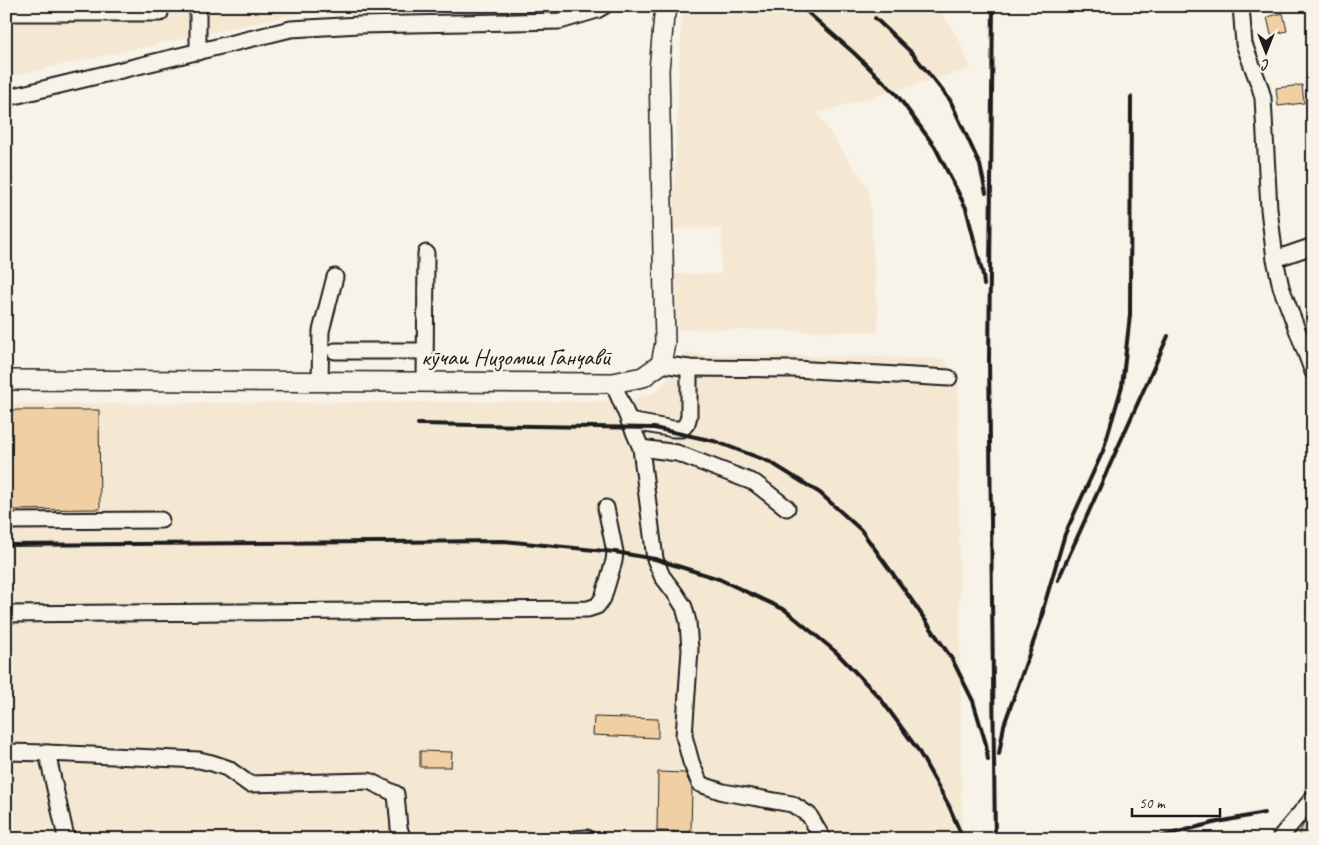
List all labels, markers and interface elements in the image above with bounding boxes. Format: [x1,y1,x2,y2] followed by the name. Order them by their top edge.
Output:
[1242,28,1292,78] north arrow
[1260,56,1269,73] text: С
[421,342,613,372] street label: кӯчаи Низомии Ганҷавӣ
[1132,785,1219,817] scale bar
[1139,794,1166,813] text: 50 m

